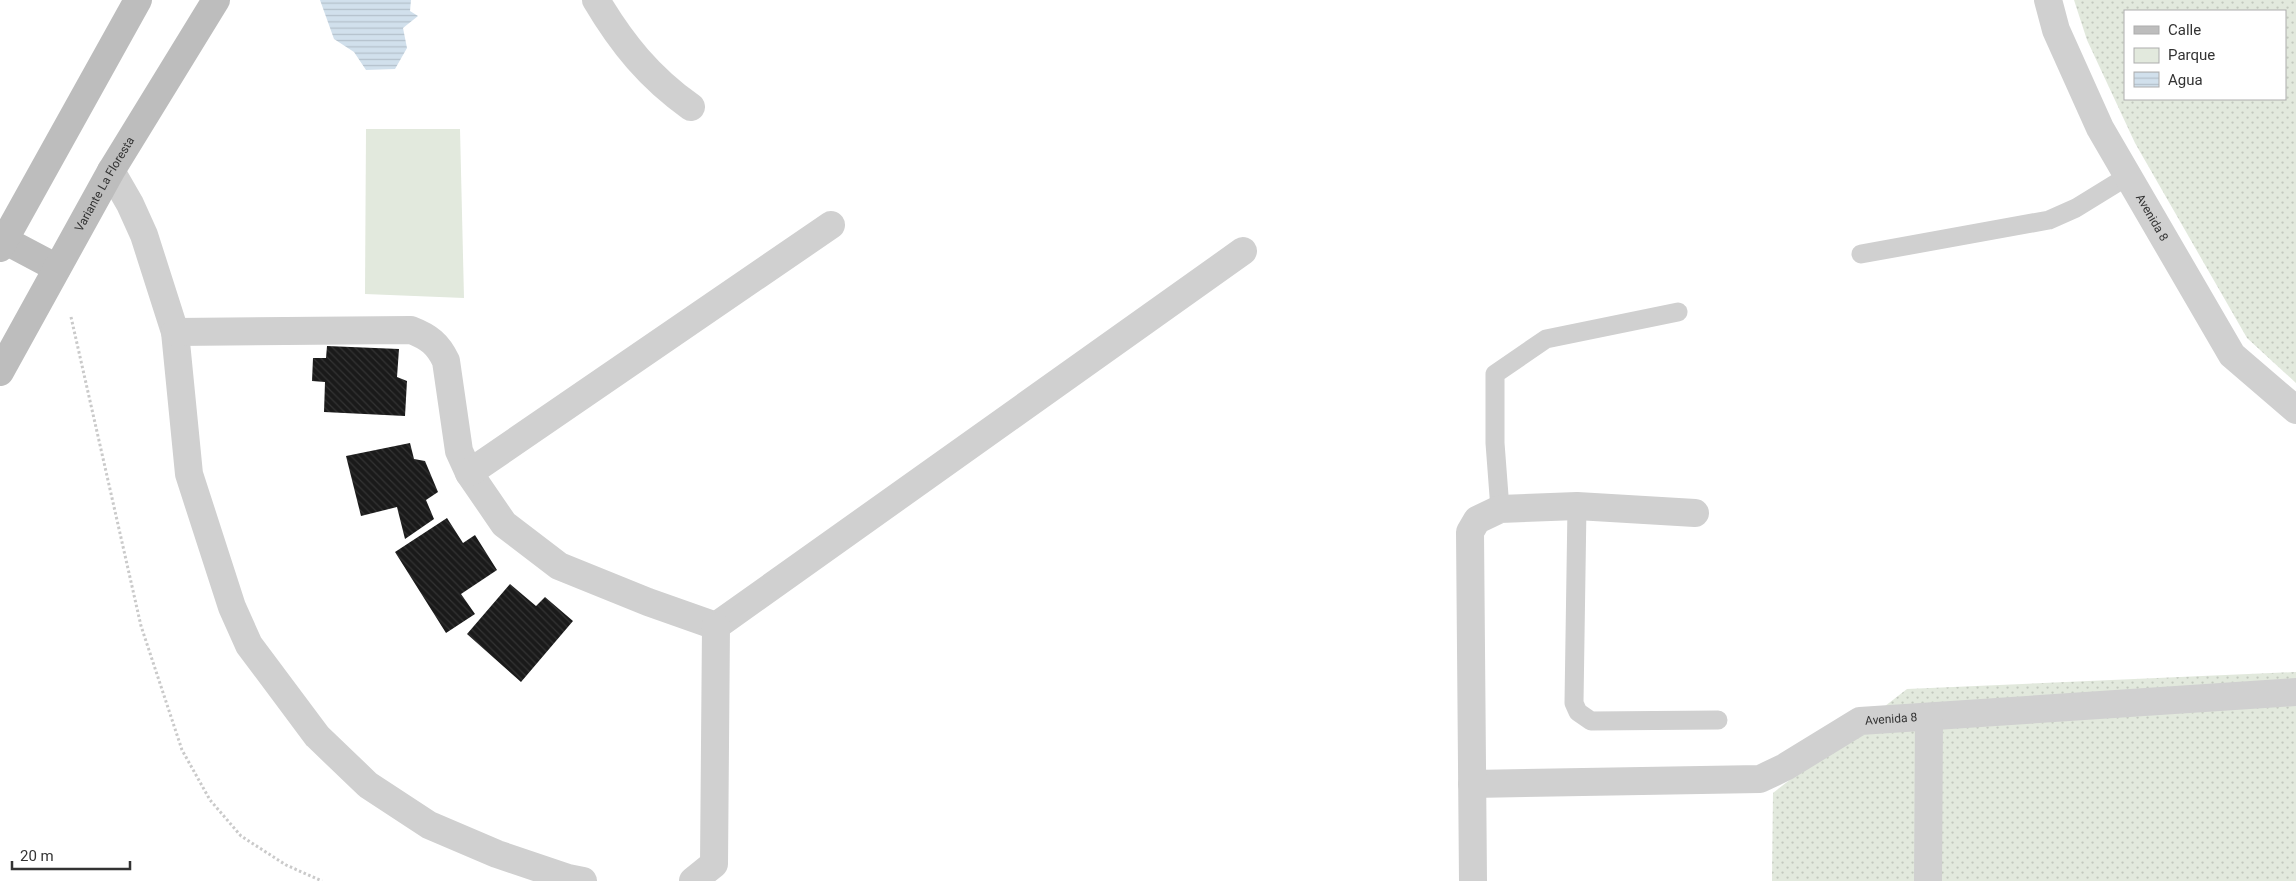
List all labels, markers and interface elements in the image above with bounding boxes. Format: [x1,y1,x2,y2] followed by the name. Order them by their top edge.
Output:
[2124,10,2286,100] legend
[2168,21,2201,39] text: Calle
[2168,46,2215,64] text: Parque
[2168,71,2203,89] text: Agua
[72,134,137,234] street label: Variante La Floresta
[2133,191,2171,244] street label: Avenida 8
[1865,710,1918,728] street label: Avenida 8
[12,838,130,870] scale bar
[20,847,54,865] text: 20 m

